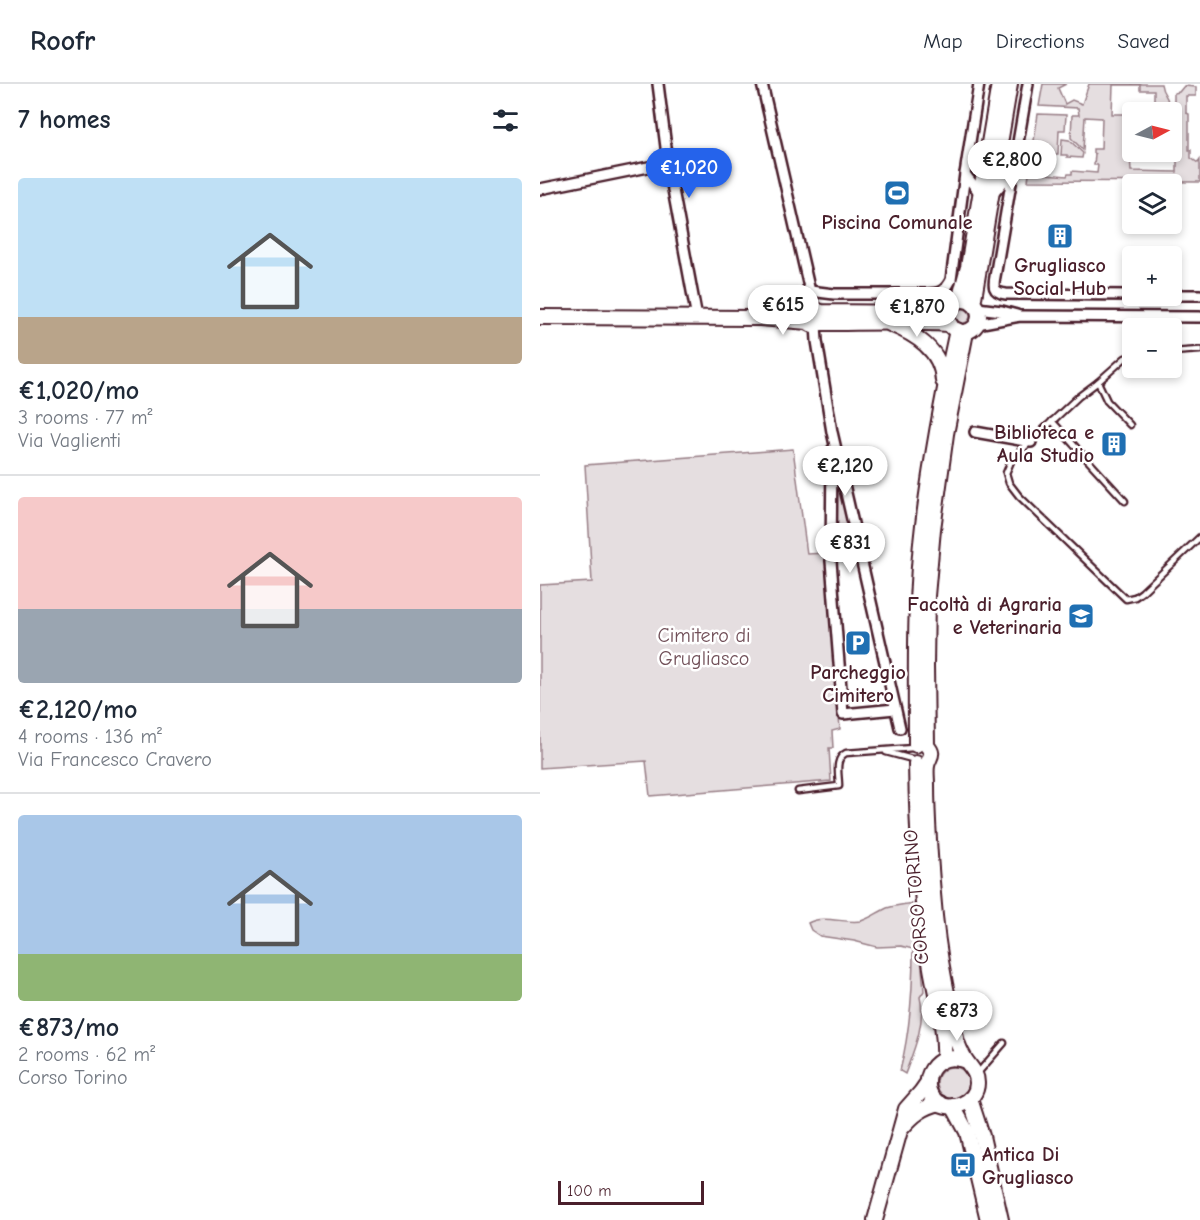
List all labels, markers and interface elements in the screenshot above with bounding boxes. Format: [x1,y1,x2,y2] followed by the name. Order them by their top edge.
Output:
[30,25,95,57] text: Roofr
[923,29,963,53] text: Map
[996,29,1085,53] text: Directions
[1118,29,1170,53] text: Saved
[1122,102,1182,162] north arrow
[1122,102,1182,378] map controls
[489,104,522,137] icon: filters
[18,105,111,135] text: 7 homes
[963,140,1061,191] pin: €2,800
[640,148,738,199] pin: €1,020
[982,148,1042,171] text: €2,800
[660,156,718,179] text: €1,020
[1122,174,1182,234] button: layers
[882,178,912,208] sports icon: Piscina Comunale
[821,211,973,234] place label: Piscina Comunale
[216,217,324,325] icon: home
[1045,221,1075,251] building icon: Grugliasco Social Hub
[1122,246,1182,306] button: +
[1014,254,1106,300] place label: Grugliasco Social Hub
[747,285,819,336] pin: €615
[868,287,966,338] pin: €1,870
[762,293,804,316] text: €615
[889,295,945,318] text: €1,870
[1122,318,1182,378] button: −
[18,376,139,406] text: €1,020/mo
[18,406,152,429] text: 3 rooms · 77 m²
[994,421,1094,467] place label: Biblioteca e Aula Studio
[18,429,121,452] text: Via Vaglienti
[1099,429,1129,459] building icon: Biblioteca e Aula Studio
[796,446,894,497] pin: €2,120
[817,454,873,477] text: €2,120
[814,523,886,574] pin: €831
[829,531,871,554] text: €831
[216,536,324,644] icon: home
[907,593,1062,639] place label: Facoltà di Agraria e Veterinaria
[1066,601,1096,631] school or university icon: Facoltà di Agraria e Veterinaria
[657,624,751,670] park label: Cimitero di Grugliasco
[843,628,873,658] parking icon: Parcheggio Cimitero
[810,661,906,707] place label: Parcheggio Cimitero
[18,695,137,725] text: €2,120/mo
[18,725,162,748] text: 4 rooms · 136 m²
[18,748,212,771] text: Via Francesco Cravero
[899,828,933,966] street label: CORSO TORINO
[216,854,324,962] icon: home
[921,991,993,1042] pin: €873
[936,999,978,1022] text: €873
[18,1013,119,1043] text: €873/mo
[18,1043,155,1066] text: 2 rooms · 62 m²
[18,1066,128,1089] text: Corso Torino
[982,1143,1073,1189] place label: Antica Di Grugliasco
[948,1150,978,1180] bus stop icon: Antica Di Grugliasco
[558,1178,704,1206] scale bar
[567,1182,611,1200] text: 100 m

